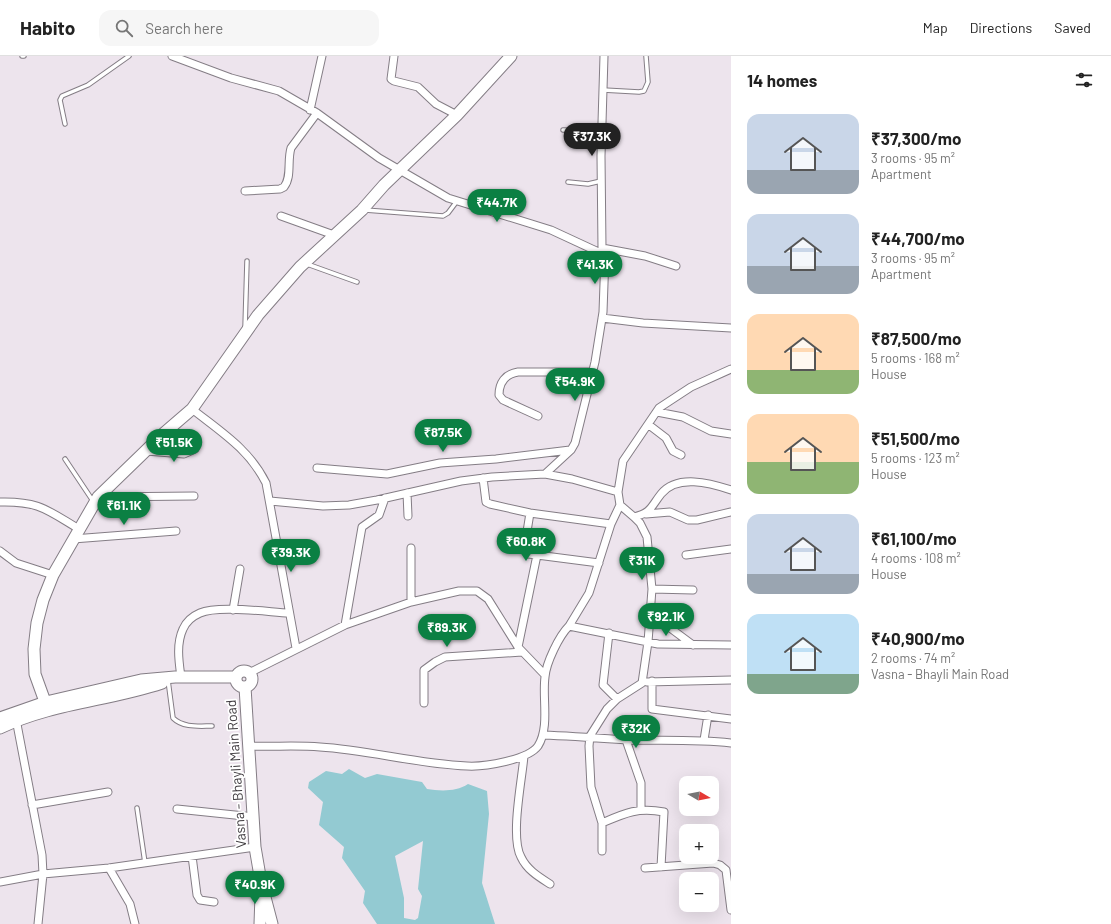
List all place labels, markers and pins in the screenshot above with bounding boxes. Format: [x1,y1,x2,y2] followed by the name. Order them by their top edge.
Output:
[559,123,625,157] pin: ₹37.3K
[464,189,530,223] pin: ₹44.7K
[562,251,628,285] pin: ₹41.3K
[542,368,608,402] pin: ₹54.9K
[410,419,476,453] pin: ₹87.5K
[141,429,207,463] pin: ₹51.5K
[91,492,157,526] pin: ₹61.1K
[493,528,559,562] pin: ₹60.8K
[258,539,324,573] pin: ₹39.3K
[618,547,666,581] pin: ₹31K
[633,603,699,637] pin: ₹92.1K
[414,614,480,648] pin: ₹89.3K
[612,715,660,749] pin: ₹32K
[222,871,288,905] pin: ₹40.9K

